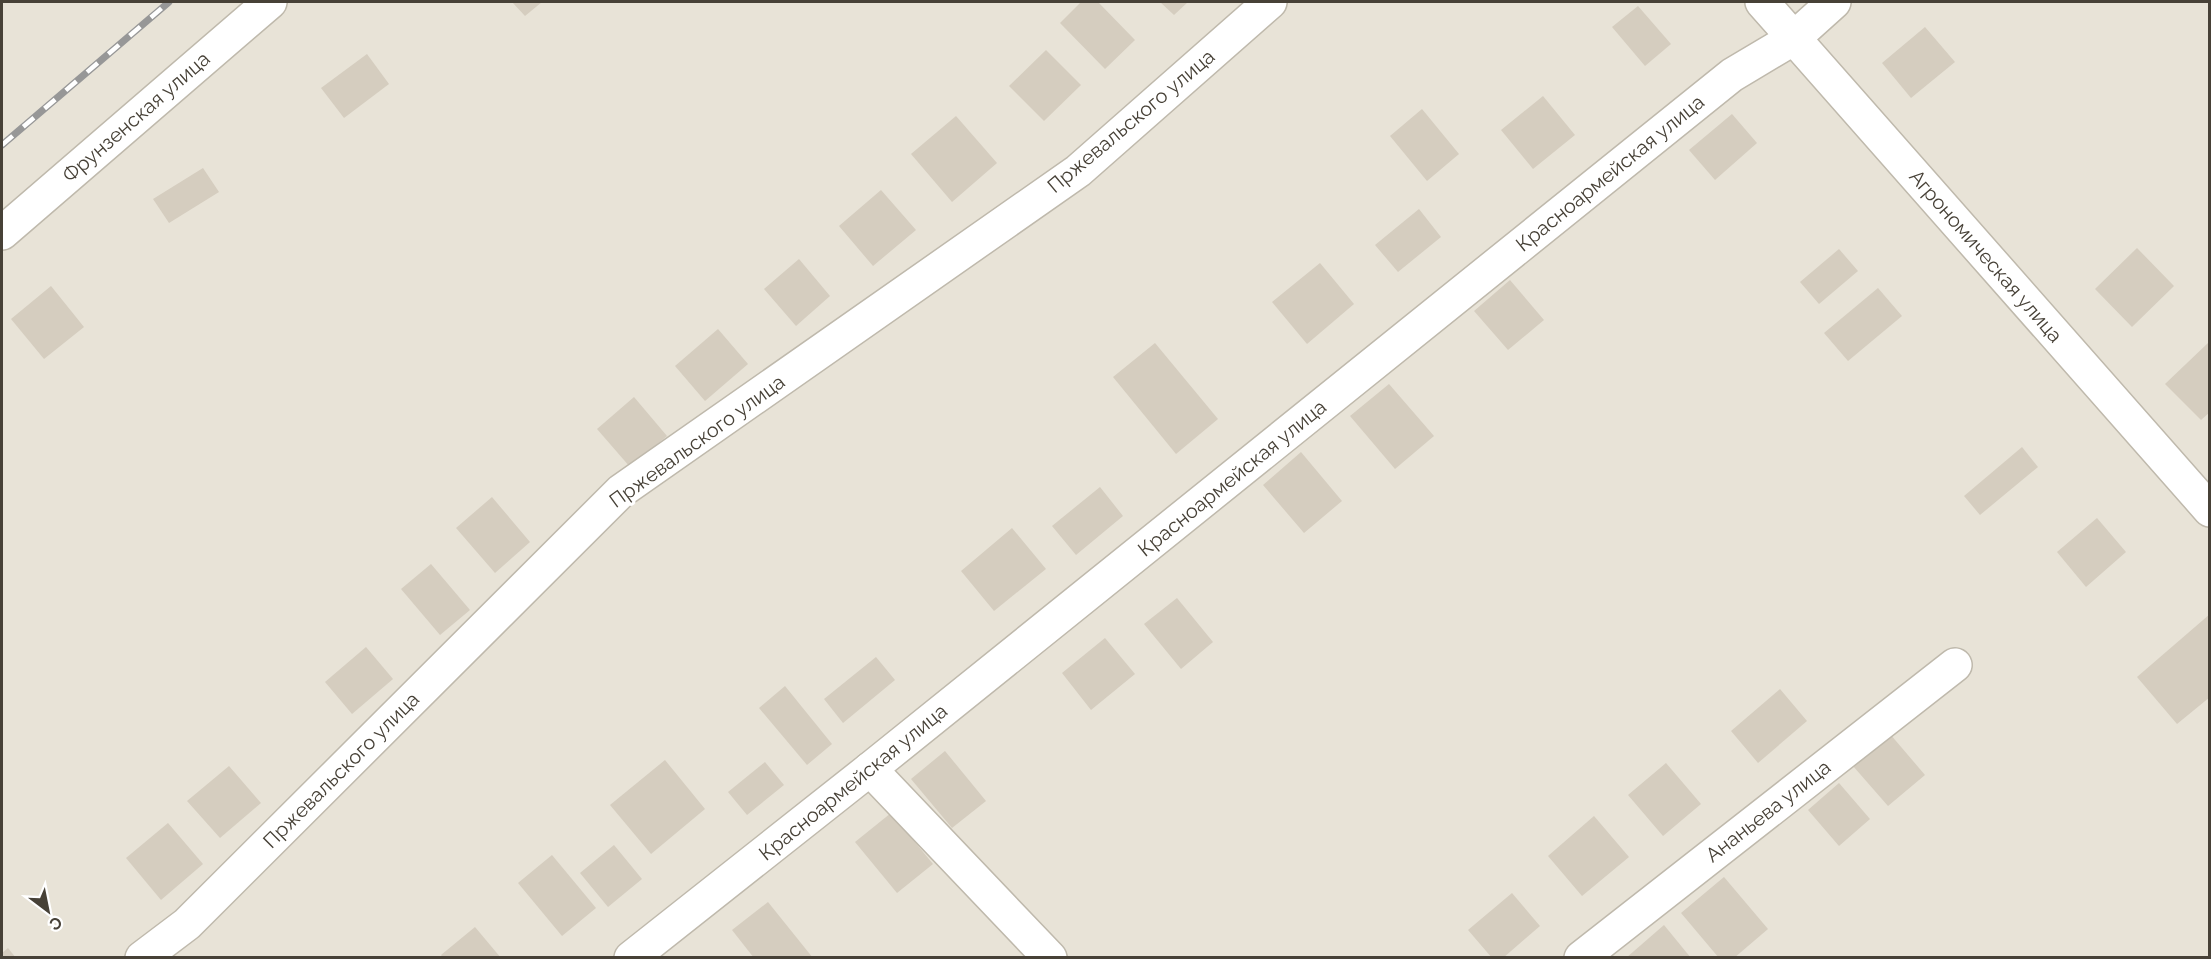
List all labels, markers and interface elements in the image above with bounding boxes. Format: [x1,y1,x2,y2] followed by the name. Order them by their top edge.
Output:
[1043,44,1219,198] street label: Пржевальского улица
[58,47,214,187] street label: Фрунзенская улица
[1511,90,1709,256] street label: Красноармейская улица
[1904,165,2068,347] street label: Агрономическая улица
[605,369,789,513] street label: Пржевальского улица
[1133,395,1331,561] street label: Красноармейская улица
[258,687,424,853] street label: Пржевальского улица
[754,699,952,865] street label: Красноармейская улица
[1701,755,1835,867] street label: Ананьева улица
[18,881,78,941] north arrow
[46,912,65,934] text: С

